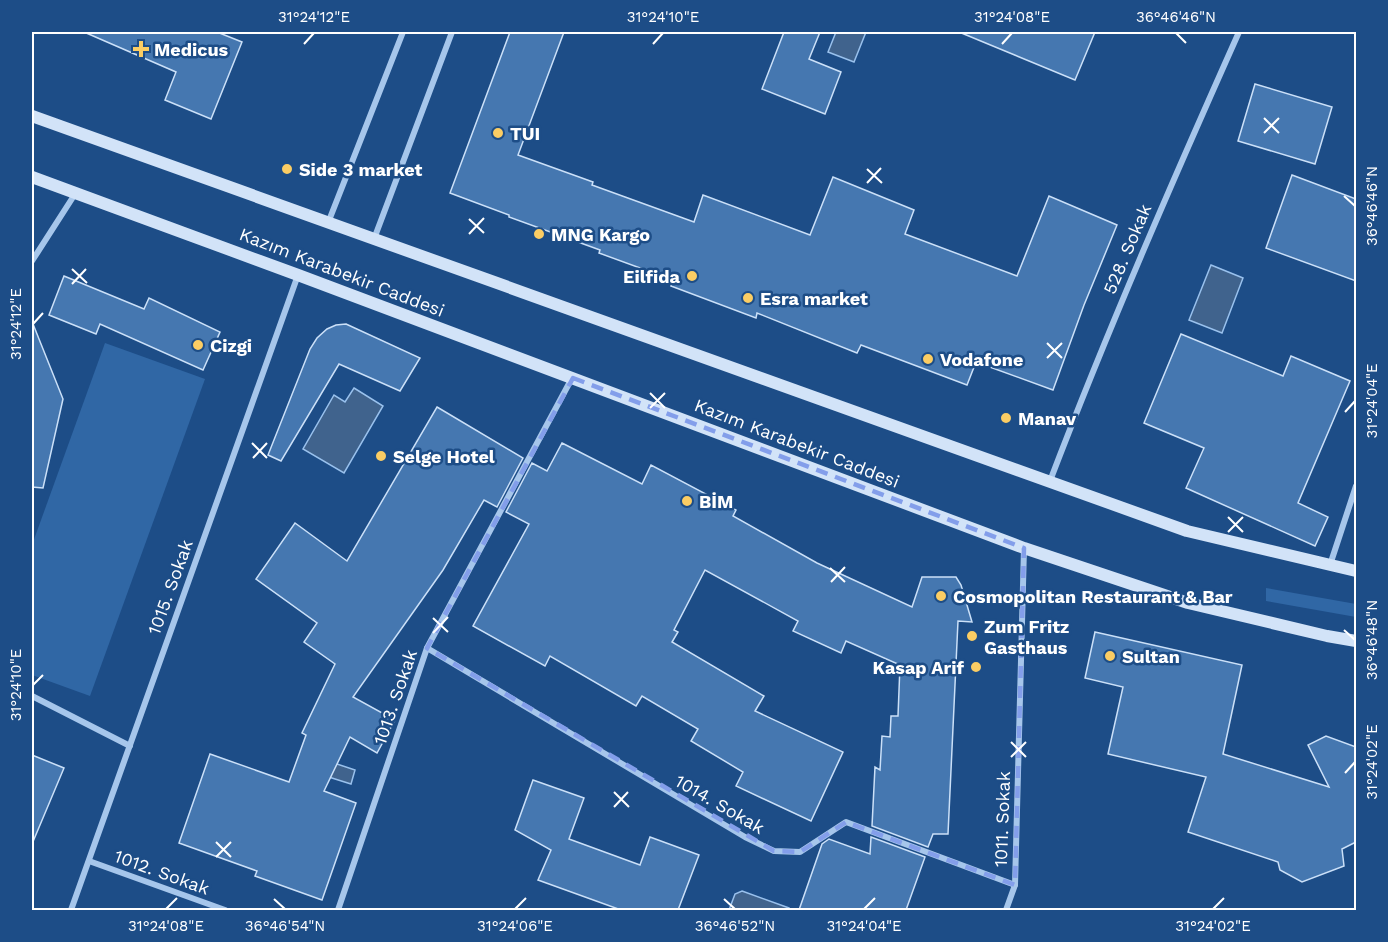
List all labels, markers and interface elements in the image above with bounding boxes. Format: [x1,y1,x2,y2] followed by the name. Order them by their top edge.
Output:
[278,8,350,26] text: 31°24'12"E
[627,8,699,26] text: 31°24'10"E
[974,8,1050,26] text: 31°24'08"E
[1136,8,1216,26] text: 36°46'46"N
[154,39,229,60] place label: Medicus
[132,40,150,58] marker: Medicus
[510,123,540,144] place label: TUI
[491,126,505,140] marker: TUI
[299,159,423,180] place label: Side 3 market
[280,162,294,176] marker: Side 3 market
[1363,166,1381,246] text: 36°46'46"N
[1099,201,1155,297] street label: 528. Sokak
[236,223,448,321] street label: Kazım Karabekir Caddesi
[551,224,650,245] place label: MNG Kargo
[532,227,546,241] marker: MNG Kargo
[623,266,681,287] place label: Eilfida
[685,269,699,283] marker: Eilfida
[7,288,25,360] text: 31°24'12"E
[760,288,868,309] place label: Esra market
[741,291,755,305] marker: Esra market
[210,335,252,356] place label: Cizgi
[191,338,205,352] marker: Cizgi
[940,349,1023,370] place label: Vodafone
[921,352,935,366] marker: Vodafone
[1363,363,1381,439] text: 31°24'04"E
[691,394,903,492] street label: Kazım Karabekir Caddesi
[1018,408,1077,429] place label: Manav
[999,411,1013,425] marker: Manav
[393,446,495,467] place label: Selge Hotel
[374,449,388,463] marker: Selge Hotel
[699,491,733,512] place label: BİM
[680,494,694,508] marker: BİM
[143,537,197,637] street label: 1015. Sokak
[953,586,1233,607] place label: Cosmopolitan Restaurant & Bar
[934,589,948,603] marker: Cosmopolitan Restaurant & Bar
[1363,600,1381,680] text: 36°46'48"N
[984,616,1069,658] place label: Zum Fritz Gasthaus
[965,629,979,643] marker: Zum Fritz Gasthaus
[1122,646,1180,667] place label: Sultan
[369,647,421,747] street label: 1013. Sokak
[7,649,25,721] text: 31°24'10"E
[1103,649,1117,663] marker: Sultan
[873,657,965,678] place label: Kasap Arif
[969,660,983,674] marker: Kasap Arif
[1363,724,1381,800] text: 31°24'02"E
[672,770,768,838] street label: 1014. Sokak
[990,771,1014,867] street label: 1011. Sokak
[112,845,212,899] street label: 1012. Sokak
[128,917,204,935] text: 31°24'08"E
[245,917,325,935] text: 36°46'54"N
[477,917,553,935] text: 31°24'06"E
[695,917,775,935] text: 36°46'52"N
[826,917,902,935] text: 31°24'04"E
[1175,917,1251,935] text: 31°24'02"E

